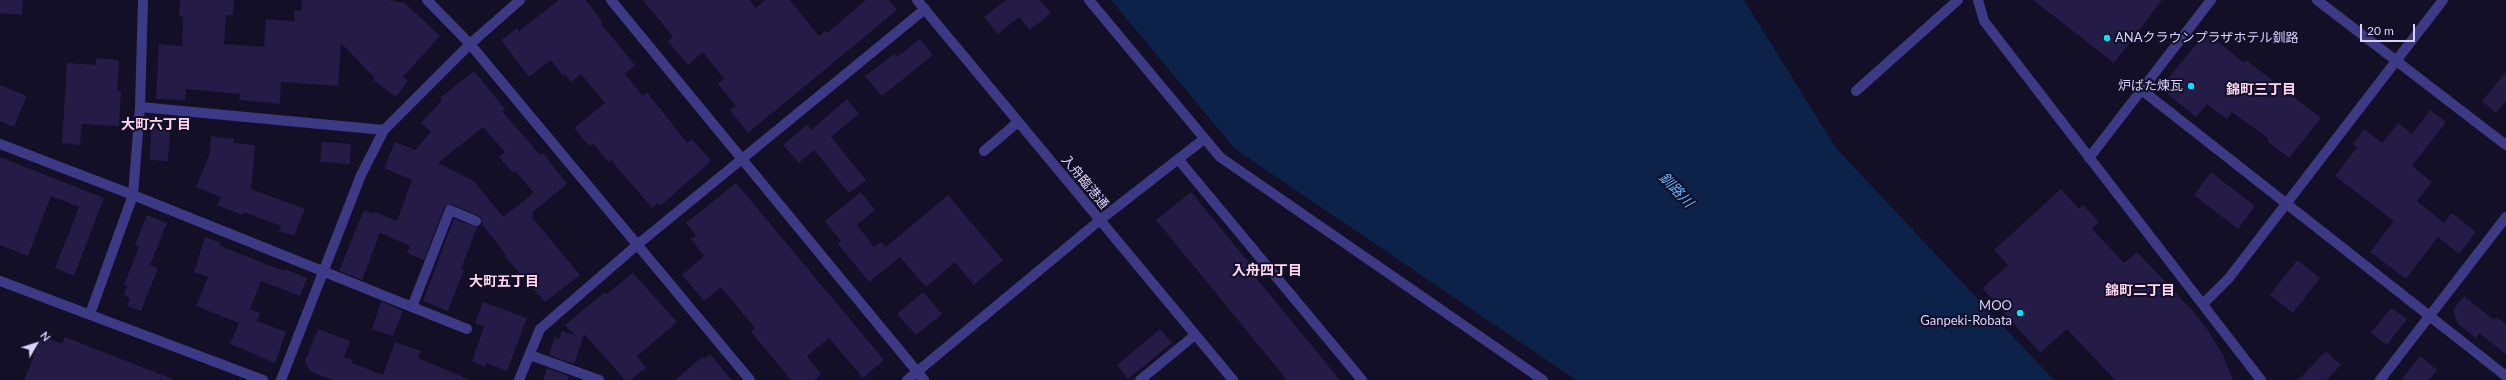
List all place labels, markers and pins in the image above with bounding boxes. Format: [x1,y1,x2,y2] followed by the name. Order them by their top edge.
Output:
[2115,30,2299,46] place label: ANAクラウンプラザホテル釧路
[2102,33,2112,43] marker: ANAクラウンプラザホテル釧路
[2118,78,2183,94] place label: 炉ばた煉瓦
[2186,81,2196,91] marker: 炉ばた煉瓦
[1920,298,2012,329] place label: MOO Ganpeki-Robata
[2015,308,2025,318] marker: MOO Ganpeki-Robata

